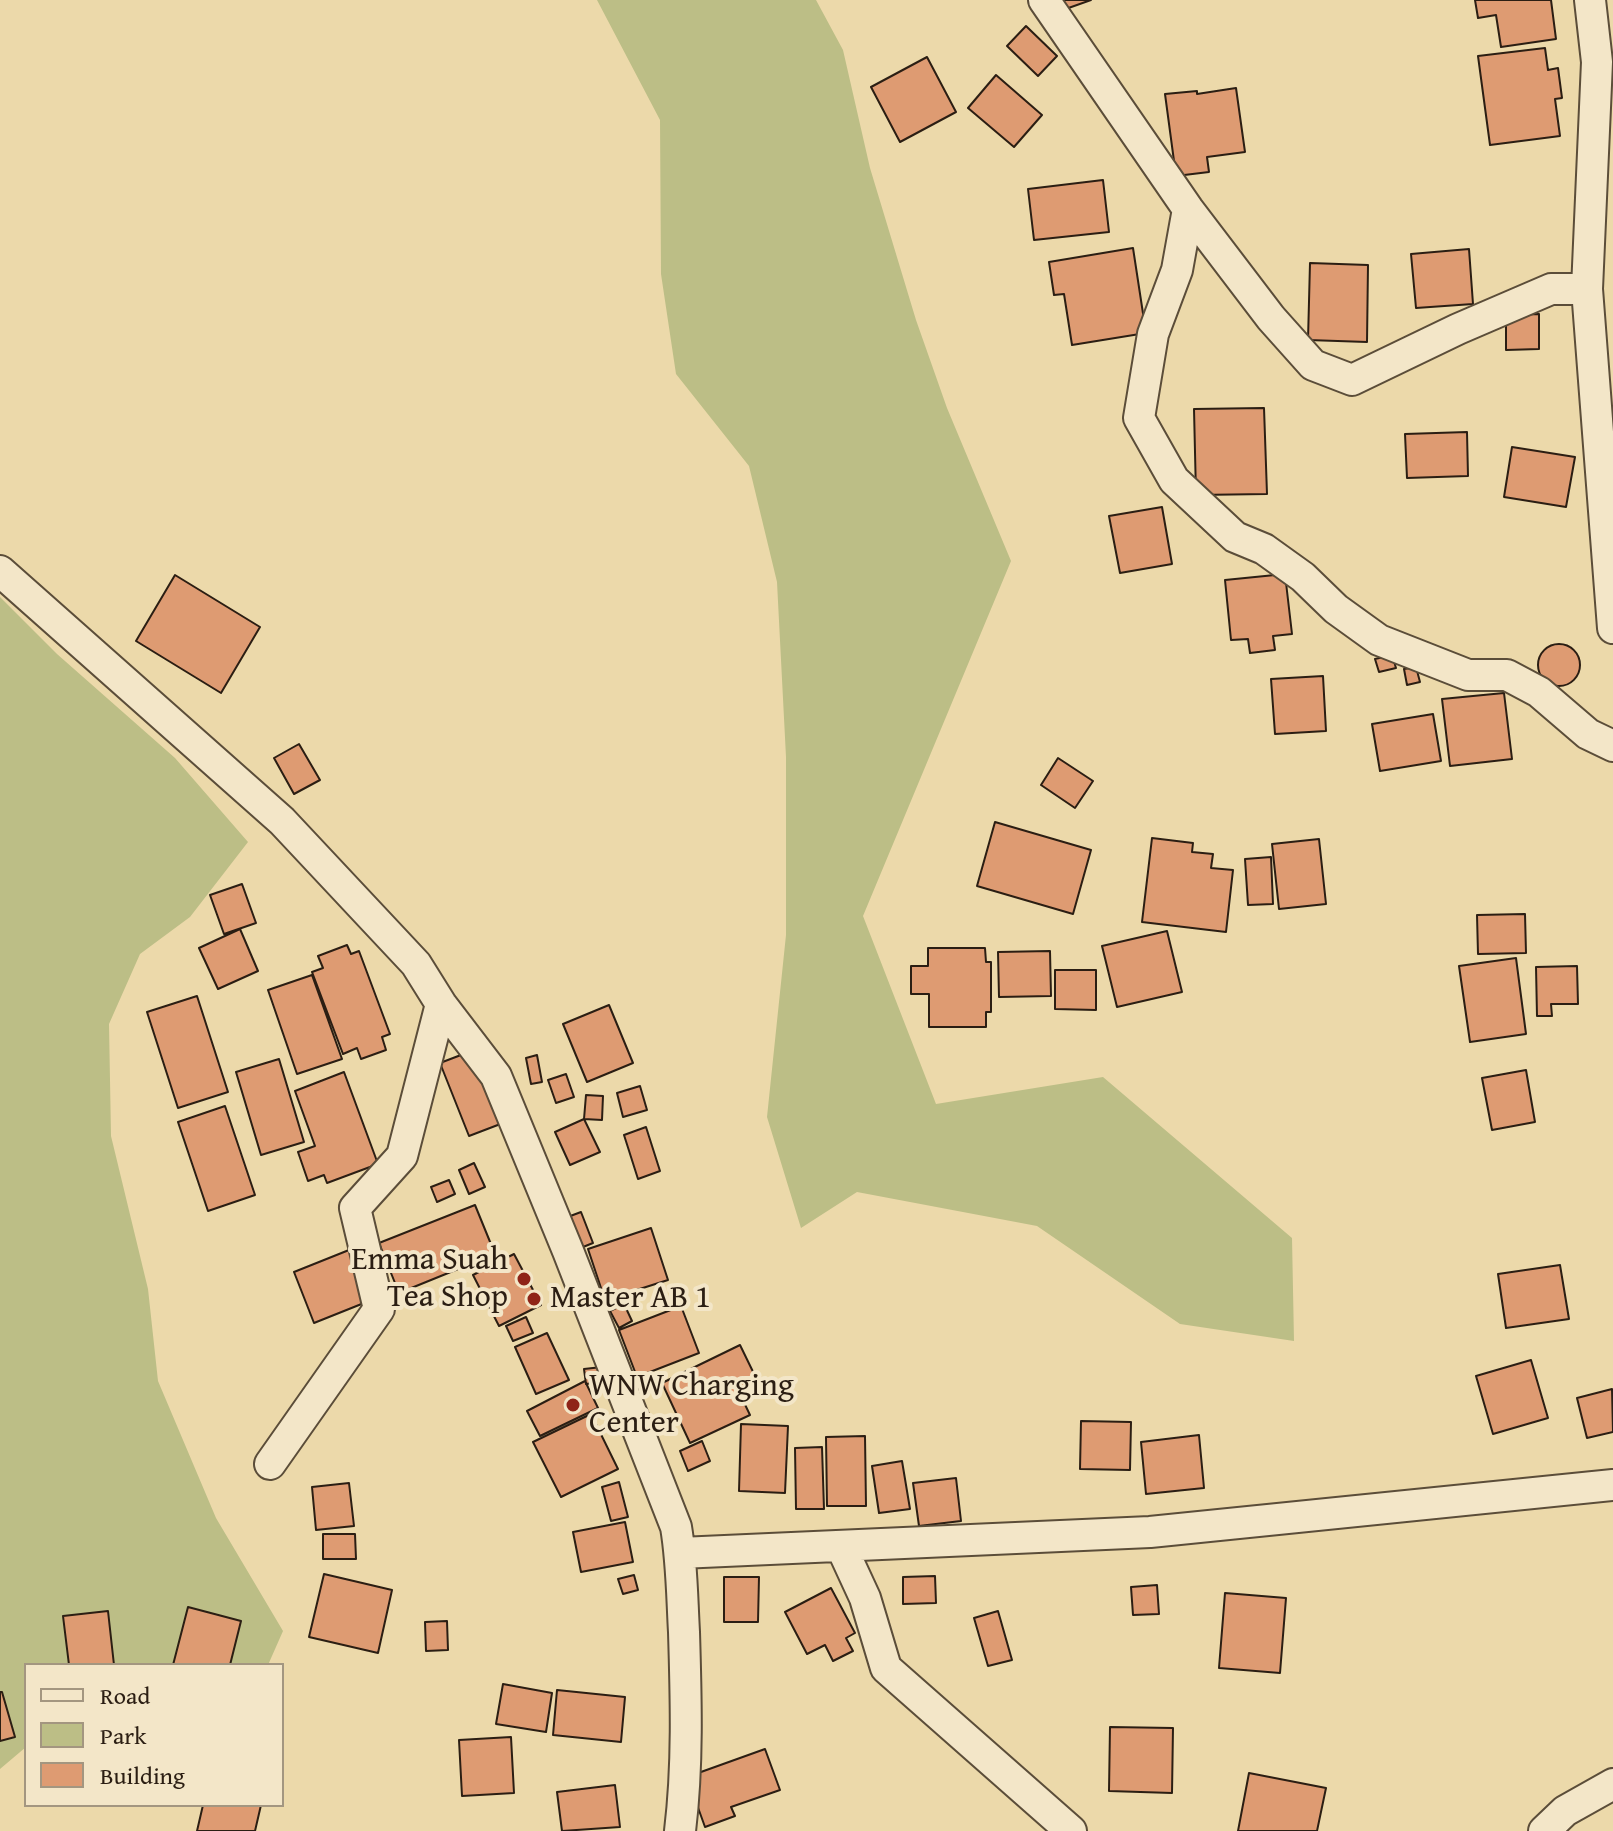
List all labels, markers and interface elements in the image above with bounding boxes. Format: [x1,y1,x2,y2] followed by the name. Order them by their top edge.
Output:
[351,1242,508,1317] place label: Emma Suah Tea Shop
[515,1270,533,1288] marker: Emma Suah Tea Shop
[550,1280,711,1318] place label: Master AB 1
[525,1290,543,1308] marker: Master AB 1
[589,1368,794,1443] place label: WNW Charging Center
[564,1396,582,1414] marker: WNW Charging Center
[24,1663,284,1807] legend
[100,1678,150,1713] text: Road
[100,1718,146,1753] text: Park
[100,1758,185,1793] text: Building

